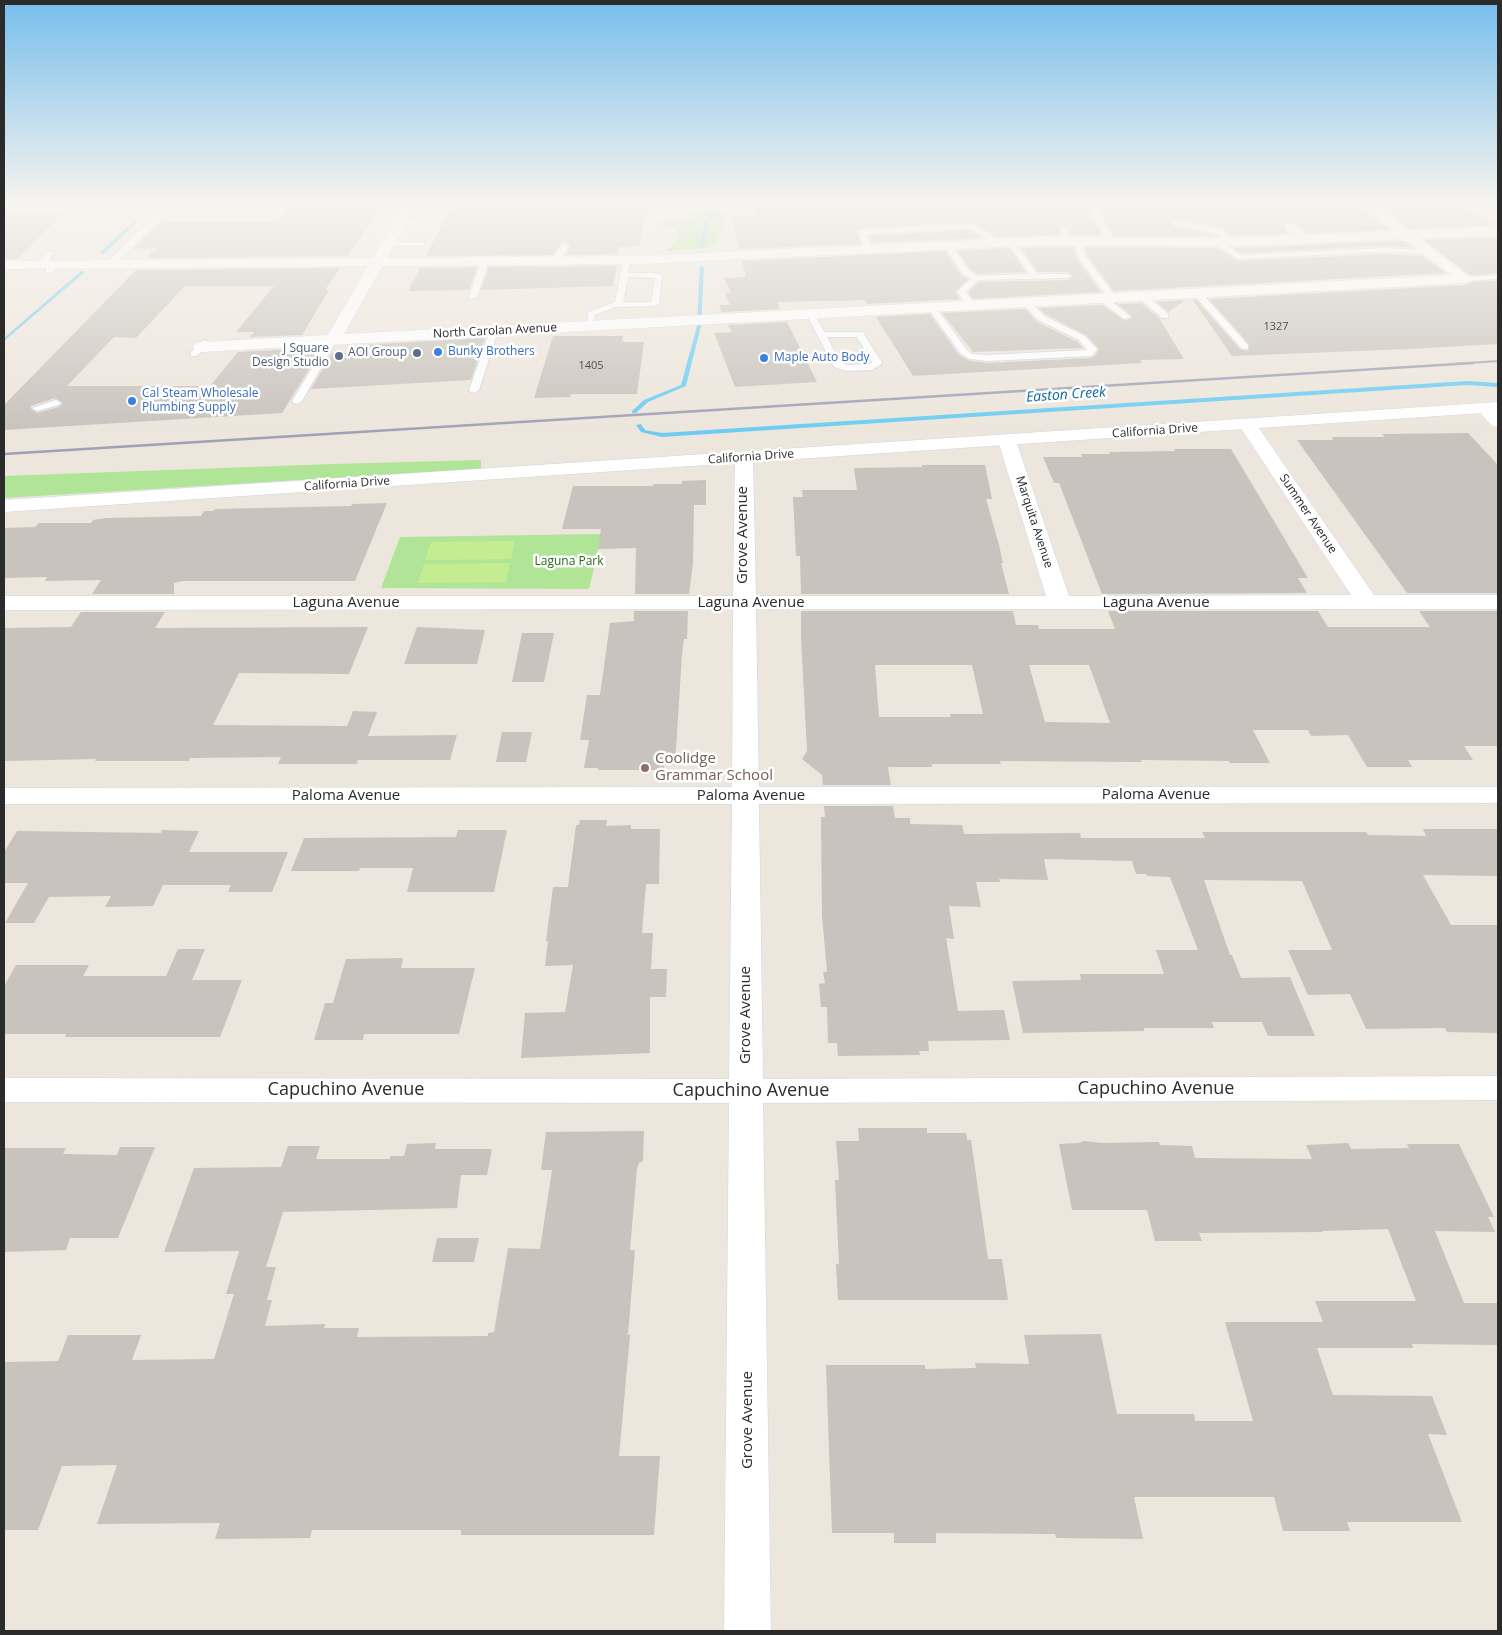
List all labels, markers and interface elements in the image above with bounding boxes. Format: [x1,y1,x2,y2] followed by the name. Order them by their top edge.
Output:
[1263,320,1289,334] house number: 1327
[433,321,557,341] street label: North Carolan Avenue
[252,342,329,370] place label: J Square Design Studio
[448,345,535,359] place label: Bunky Brothers
[348,346,407,360] place label: AOI Group
[432,346,444,358] marker: Bunky Brothers
[411,347,423,359] marker: AOI Group
[333,350,345,362] marker: J Square Design Studio
[774,351,870,365] place label: Maple Auto Body
[758,352,770,364] marker: Maple Auto Body
[578,359,604,373] house number: 1405
[1026,384,1106,406] water label: Easton Creek
[142,387,258,415] place label: Cal Steam Wholesale Plumbing Supply
[126,395,138,407] marker: Cal Steam Wholesale Plumbing Supply
[1112,421,1198,441] street label: California Drive
[708,447,794,467] street label: California Drive
[1276,472,1340,556] street label: Summer Avenue
[304,474,390,494] street label: California Drive
[1012,474,1056,570] street label: Marquita Avenue
[734,486,752,584] street label: Grove Avenue
[534,555,604,569] park label: Laguna Park
[292,594,400,612] street label: Laguna Avenue
[697,594,805,612] street label: Laguna Avenue
[1102,594,1210,612] street label: Laguna Avenue
[655,750,773,785] place label: Coolidge Grammar School
[639,762,651,774] marker: Coolidge Grammar School
[1102,786,1210,804] street label: Paloma Avenue
[292,787,400,805] street label: Paloma Avenue
[697,787,805,805] street label: Paloma Avenue
[737,966,755,1064] street label: Grove Avenue
[1078,1078,1234,1100] street label: Capuchino Avenue
[268,1079,424,1101] street label: Capuchino Avenue
[673,1080,829,1102] street label: Capuchino Avenue
[739,1371,757,1469] street label: Grove Avenue

